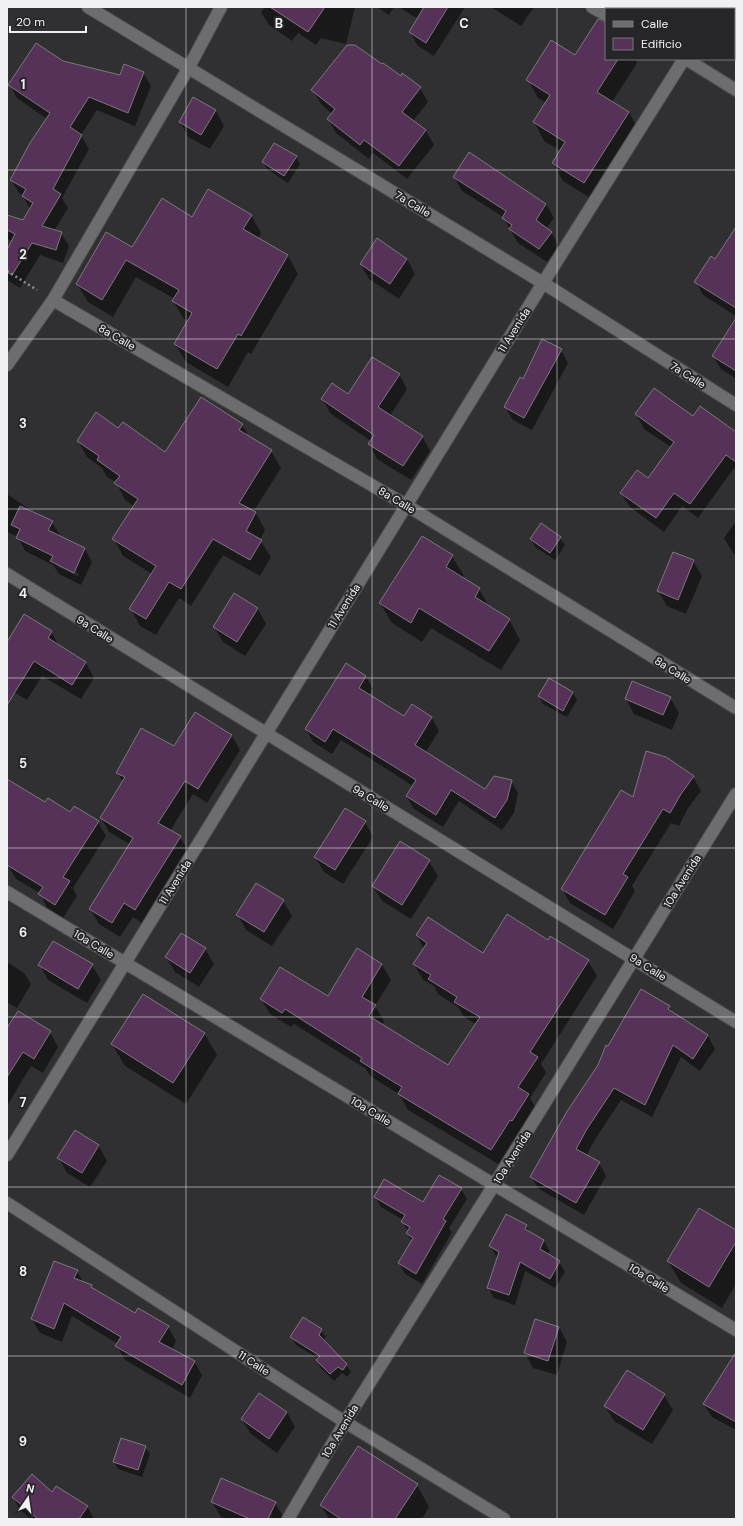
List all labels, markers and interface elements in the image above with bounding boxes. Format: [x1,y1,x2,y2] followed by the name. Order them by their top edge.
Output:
[10,8,86,34] scale bar
[605,8,735,60] legend
[16,14,45,30] text: 20 m
[275,15,283,32] text: B
[459,15,469,32] text: C
[641,16,668,32] text: Calle
[641,36,682,52] text: Edificio
[21,76,25,93] text: 1
[392,188,434,220] street label: 7a Calle
[19,246,27,263] text: 2
[495,305,533,355] street label: 11 Avenida
[96,321,138,353] street label: 8a Calle
[668,359,708,391] street label: 7a Calle
[19,415,27,432] text: 3
[376,484,418,516] street label: 8a Calle
[325,581,363,631] street label: 11 Avenida
[19,585,27,602] text: 4
[74,612,116,646] street label: 9a Calle
[652,653,694,687] street label: 8a Calle
[19,755,27,772] text: 5
[350,781,392,815] street label: 9a Calle
[660,852,704,910] street label: 10a Avenida
[156,857,194,907] street label: 11 Avenida
[19,924,27,941] text: 6
[71,926,117,962] street label: 10a Calle
[627,950,669,984] street label: 9a Calle
[348,1093,394,1129] street label: 10a Calle
[20,1094,27,1111] text: 7
[490,1128,534,1186] street label: 10a Avenida
[626,1260,672,1296] street label: 10a Calle
[19,1263,27,1280] text: 8
[236,1348,272,1378] street label: 11 Calle
[318,1402,362,1460] street label: 10a Avenida
[19,1433,27,1450] text: 9
[8,1478,48,1518] north arrow
[25,1481,36,1496] text: N

